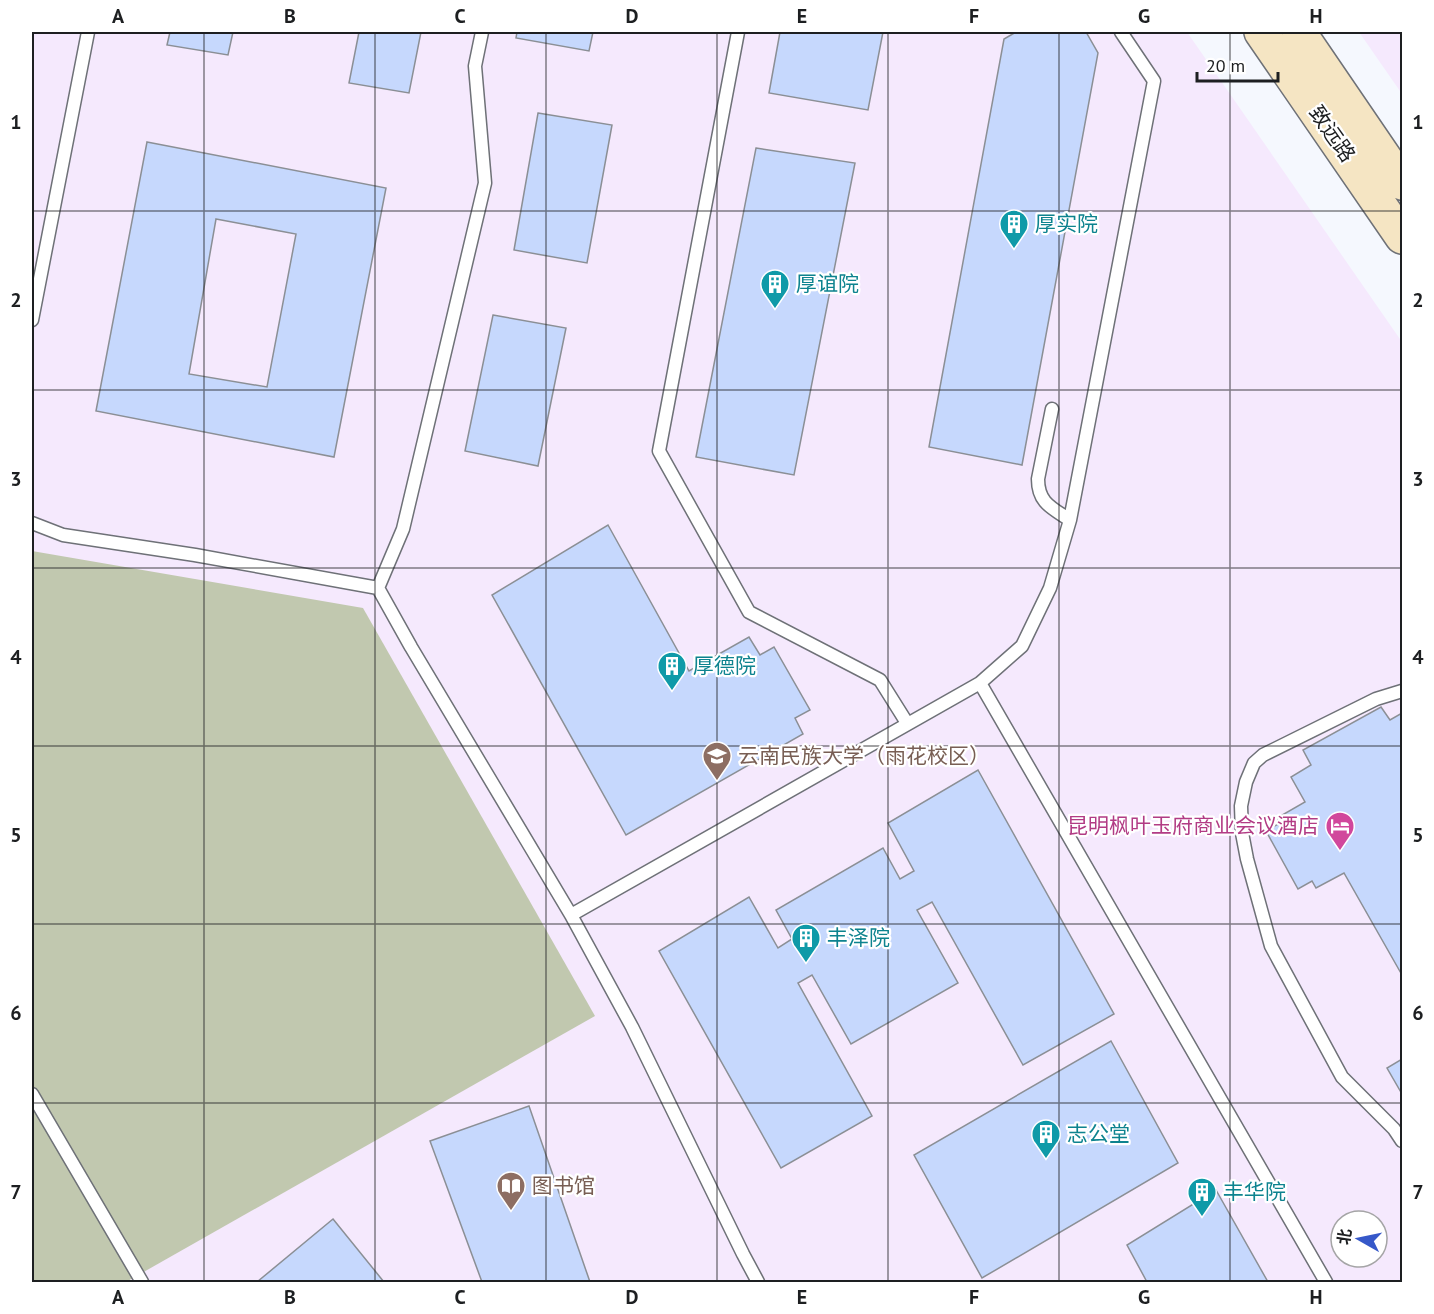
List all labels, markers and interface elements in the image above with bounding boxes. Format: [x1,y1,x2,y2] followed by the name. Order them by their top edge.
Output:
[112,3,125,29] text: A
[284,3,296,29] text: B
[454,3,466,29] text: C
[626,3,639,29] text: D
[797,3,807,29] text: E
[969,3,979,29] text: F
[1138,3,1150,29] text: G
[1309,3,1323,29] text: H
[1197,45,1278,83] scale bar
[1206,54,1245,77] text: 20 m
[1303,100,1362,167] street label: 致远路
[10,109,22,135] text: 1
[1412,109,1424,135] text: 1
[998,208,1030,250] building icon: 厚实院
[1035,210,1098,237] place label: 厚实院
[759,268,791,310] building icon: 厚谊院
[796,270,859,297] place label: 厚谊院
[10,287,22,313] text: 2
[1412,287,1424,313] text: 2
[10,466,22,492] text: 3
[1412,466,1424,492] text: 3
[10,644,22,670] text: 4
[1412,644,1424,670] text: 4
[656,650,688,692] building icon: 厚德院
[693,652,756,679] place label: 厚德院
[701,740,733,782] school or university icon: 云南民族大学（雨花校区）
[738,742,990,769] place label: 云南民族大学（雨花校区）
[1324,810,1356,852] hotel icon: 昆明枫叶玉府商业会议酒店
[1067,812,1319,839] place label: 昆明枫叶玉府商业会议酒店
[10,822,22,848] text: 5
[1412,822,1424,848] text: 5
[790,922,822,964] building icon: 丰泽院
[827,924,890,951] place label: 丰泽院
[10,1000,22,1026] text: 6
[1412,1000,1424,1026] text: 6
[1030,1118,1062,1160] building icon: 志公堂
[1067,1120,1130,1147] place label: 志公堂
[495,1170,527,1212] library icon: 图书馆
[532,1172,595,1199] place label: 图书馆
[1186,1176,1218,1218] building icon: 丰华院
[1223,1178,1286,1205] place label: 丰华院
[10,1179,22,1205] text: 7
[1412,1179,1424,1205] text: 7
[1329,1209,1389,1269] north arrow
[1333,1227,1355,1246] text: 北
[112,1284,125,1310] text: A
[284,1284,296,1310] text: B
[454,1284,466,1310] text: C
[626,1284,639,1310] text: D
[797,1284,807,1310] text: E
[969,1284,979,1310] text: F
[1138,1284,1150,1310] text: G
[1309,1284,1323,1310] text: H

